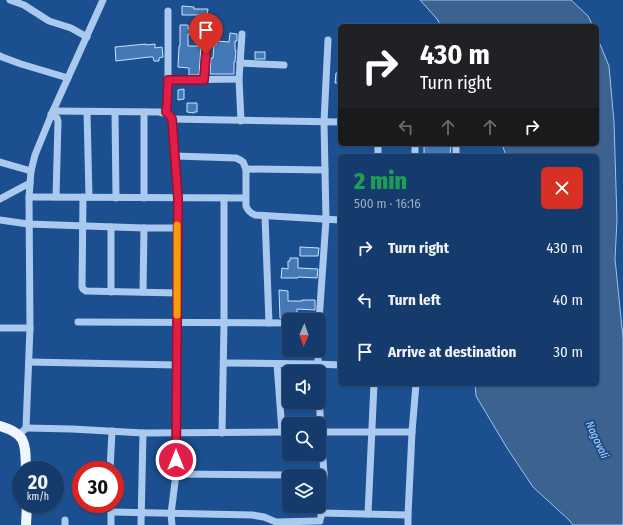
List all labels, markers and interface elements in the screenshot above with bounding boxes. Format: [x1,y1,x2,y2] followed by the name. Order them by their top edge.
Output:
[189,13,223,54] pin
[195,19,217,41] icon: arrive
[420,38,490,71] text: 430 m
[354,40,406,92] icon: right
[420,72,492,94] text: Turn right
[395,116,417,138] icon: left
[437,116,459,138] icon: ahead
[479,116,501,138] icon: ahead
[521,116,543,138] icon: right
[354,167,407,195] text: 2 min
[541,167,583,209] button: close
[354,196,421,211] text: 500 m · 16:16
[354,237,376,259] icon: right
[388,239,449,257] text: Turn right
[546,239,583,257] text: 430 m
[354,289,376,311] icon: left
[388,291,441,309] text: Turn left
[553,291,583,309] text: 40 m
[282,313,326,357] north arrow
[282,313,326,513] map controls
[354,341,376,363] icon: arrive
[388,343,516,361] text: Arrive at destination
[553,343,583,361] text: 30 m
[282,365,326,409] button: sound
[282,417,326,461] button: search
[583,419,611,461] water label: Nagavali
[155,439,197,481] position arrow
[72,461,124,513] speed limit sign: 30
[282,469,326,513] button: layers
[28,470,48,494] text: 20
[27,491,49,503] text: km/h

